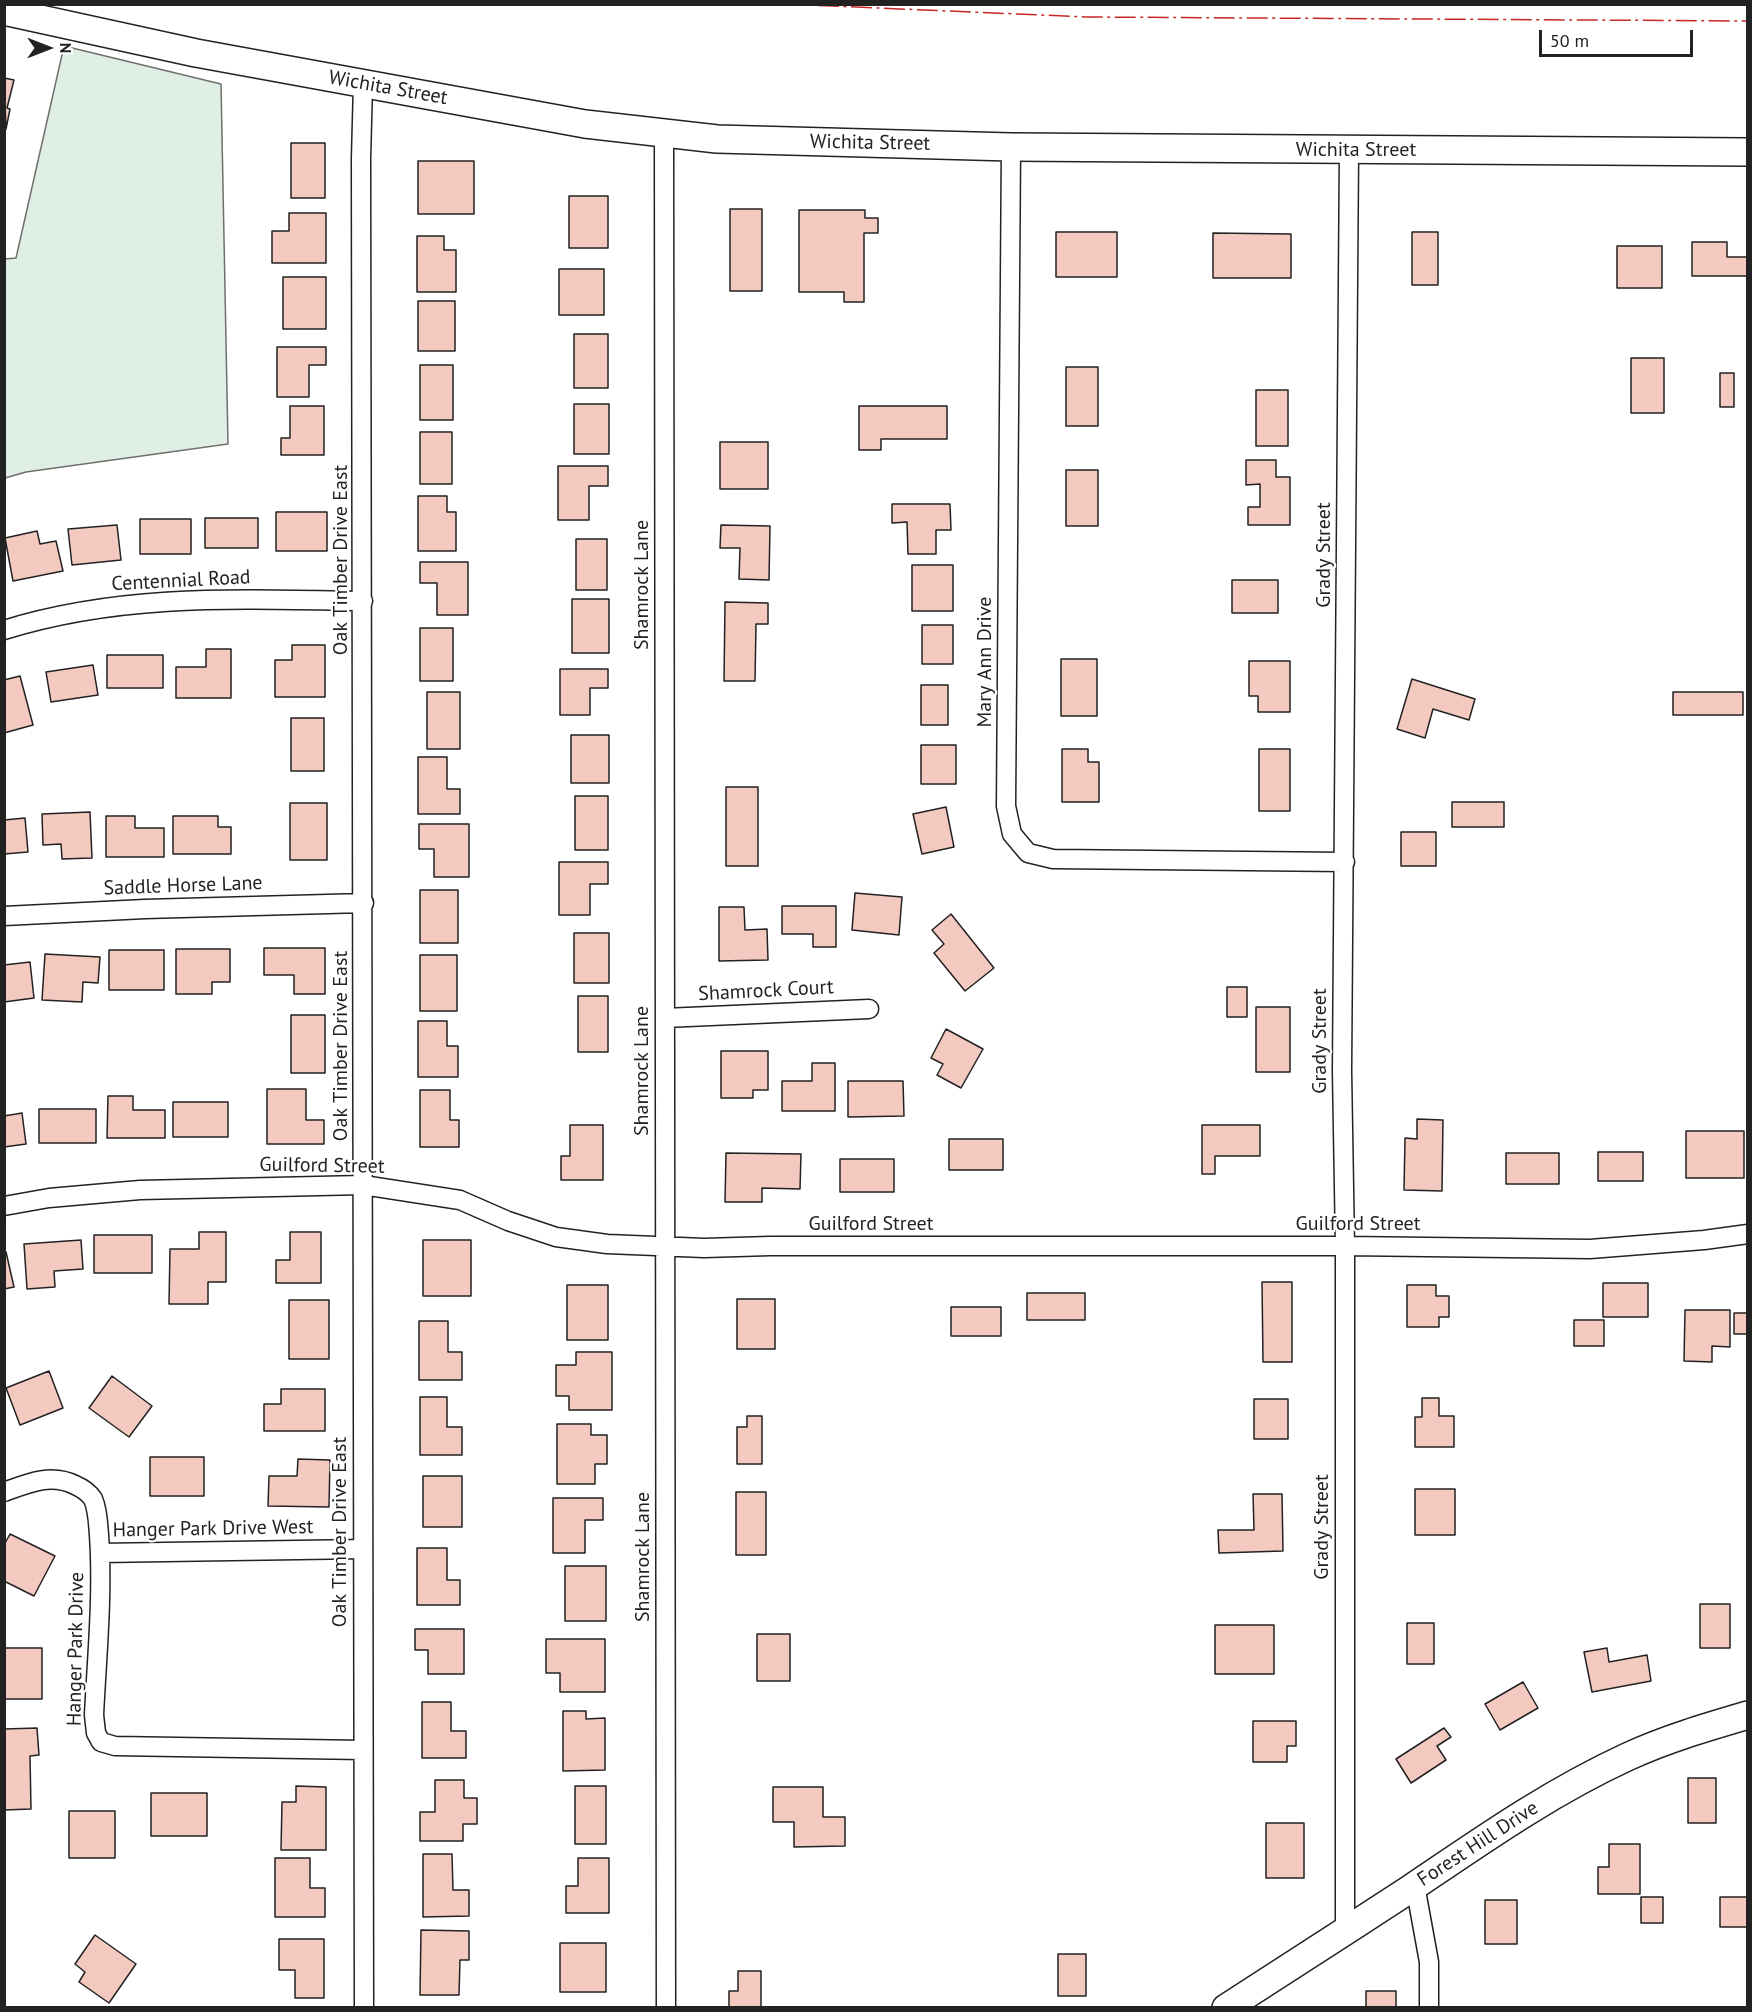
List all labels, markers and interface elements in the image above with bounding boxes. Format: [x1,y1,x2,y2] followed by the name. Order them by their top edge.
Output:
[18,18,78,78] north arrow
[1542,18,1696,56] scale bar
[1550,29,1589,52] text: 50 m
[56,43,76,53] text: N
[327,66,449,110] street label: Wichita Street
[810,130,930,156] street label: Wichita Street
[1296,138,1416,162] street label: Wichita Street
[329,465,353,655] street label: Oak Timber Drive East
[1312,502,1336,608] street label: Grady Street
[630,520,654,650] street label: Shamrock Lane
[111,565,251,597] street label: Centennial Road
[973,597,997,727] street label: Mary Ann Drive
[103,871,263,901] street label: Saddle Horse Lane
[329,951,353,1141] street label: Oak Timber Drive East
[698,975,834,1007] street label: Shamrock Court
[1308,988,1332,1094] street label: Grady Street
[630,1006,654,1136] street label: Shamrock Lane
[259,1153,385,1179] street label: Guilford Street
[808,1212,934,1236] street label: Guilford Street
[1295,1212,1421,1236] street label: Guilford Street
[328,1437,352,1627] street label: Oak Timber Drive East
[1310,1474,1334,1580] street label: Grady Street
[631,1492,655,1622] street label: Shamrock Lane
[112,1515,314,1543] street label: Hanger Park Drive West
[63,1572,89,1726] street label: Hanger Park Drive
[1413,1796,1543,1892] street label: Forest Hill Drive

